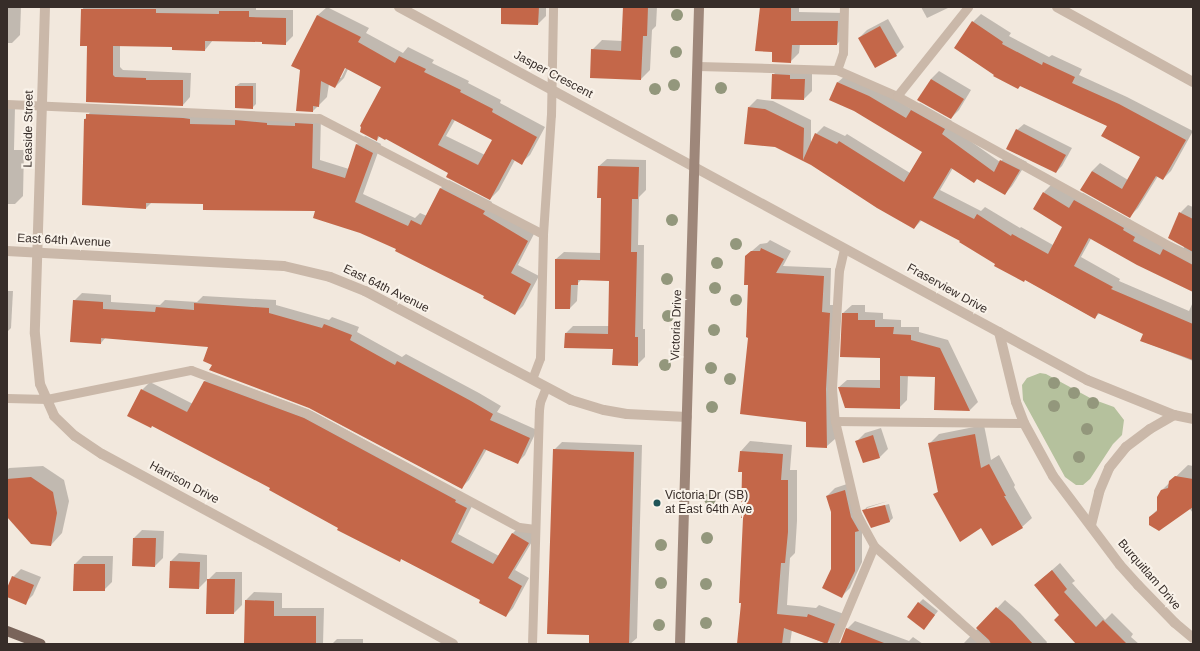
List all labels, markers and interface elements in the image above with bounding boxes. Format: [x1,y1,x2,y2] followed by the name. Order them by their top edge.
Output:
[511,48,595,102] street label: Jasper Crescent
[21,90,37,168] street label: Leaside Street
[16,231,112,251] street label: East 64th Avenue
[904,261,990,317] street label: Fraserview Drive
[340,262,432,316] street label: East 64th Avenue
[669,289,685,361] street label: Victoria Drive
[147,459,221,507] street label: Harrison Drive
[665,489,753,517] place label: Victoria Dr (SB) at East 64th Ave
[652,498,662,508] marker: Victoria Dr (SB) at East 64th Ave
[1114,537,1184,613] street label: Burquitlam Drive

